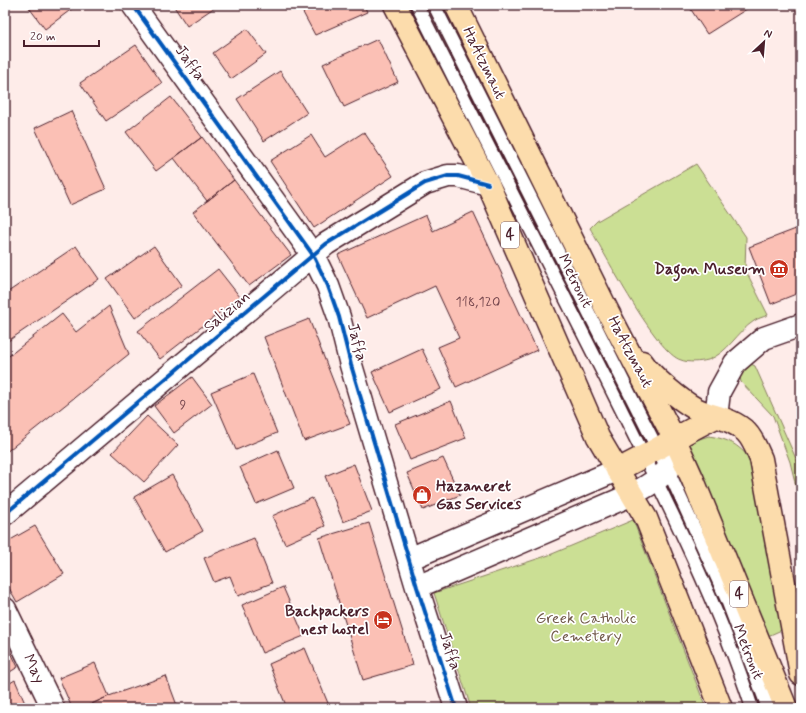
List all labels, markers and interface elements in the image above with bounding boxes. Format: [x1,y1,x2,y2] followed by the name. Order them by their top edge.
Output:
[24,22,99,48] scale bar
[744,22,784,62] north arrow
[457,23,511,103] street label: HaAtzmaut
[762,26,774,42] text: N
[30,29,56,45] text: 20 m
[170,41,210,85] street label: Jaffa
[501,222,519,248] road number: 4
[552,250,598,312] street label: Metronit
[768,258,790,280] museum icon: Dagon Museum
[654,259,765,282] place label: Dagon Museum
[199,286,255,338] street label: Salizian
[456,293,500,311] house number: 118,120
[602,312,658,392] street label: HaAtzmaut
[342,321,372,364] street label: Jaffa
[180,396,187,414] house number: 9
[436,476,522,515] place label: Hazaneret Gas Services
[411,484,433,506] shop icon: Hazaneret Gas Services
[730,581,748,607] road number: 4
[285,601,369,640] place label: Backpackers nest hostel
[536,608,637,647] park label: Greek Catholic Cemetery
[372,609,394,631] hotel icon: Backpackers nest hostel
[727,621,769,683] street label: Metronit
[434,629,466,673] street label: Jaffa
[18,651,50,687] street label: May

